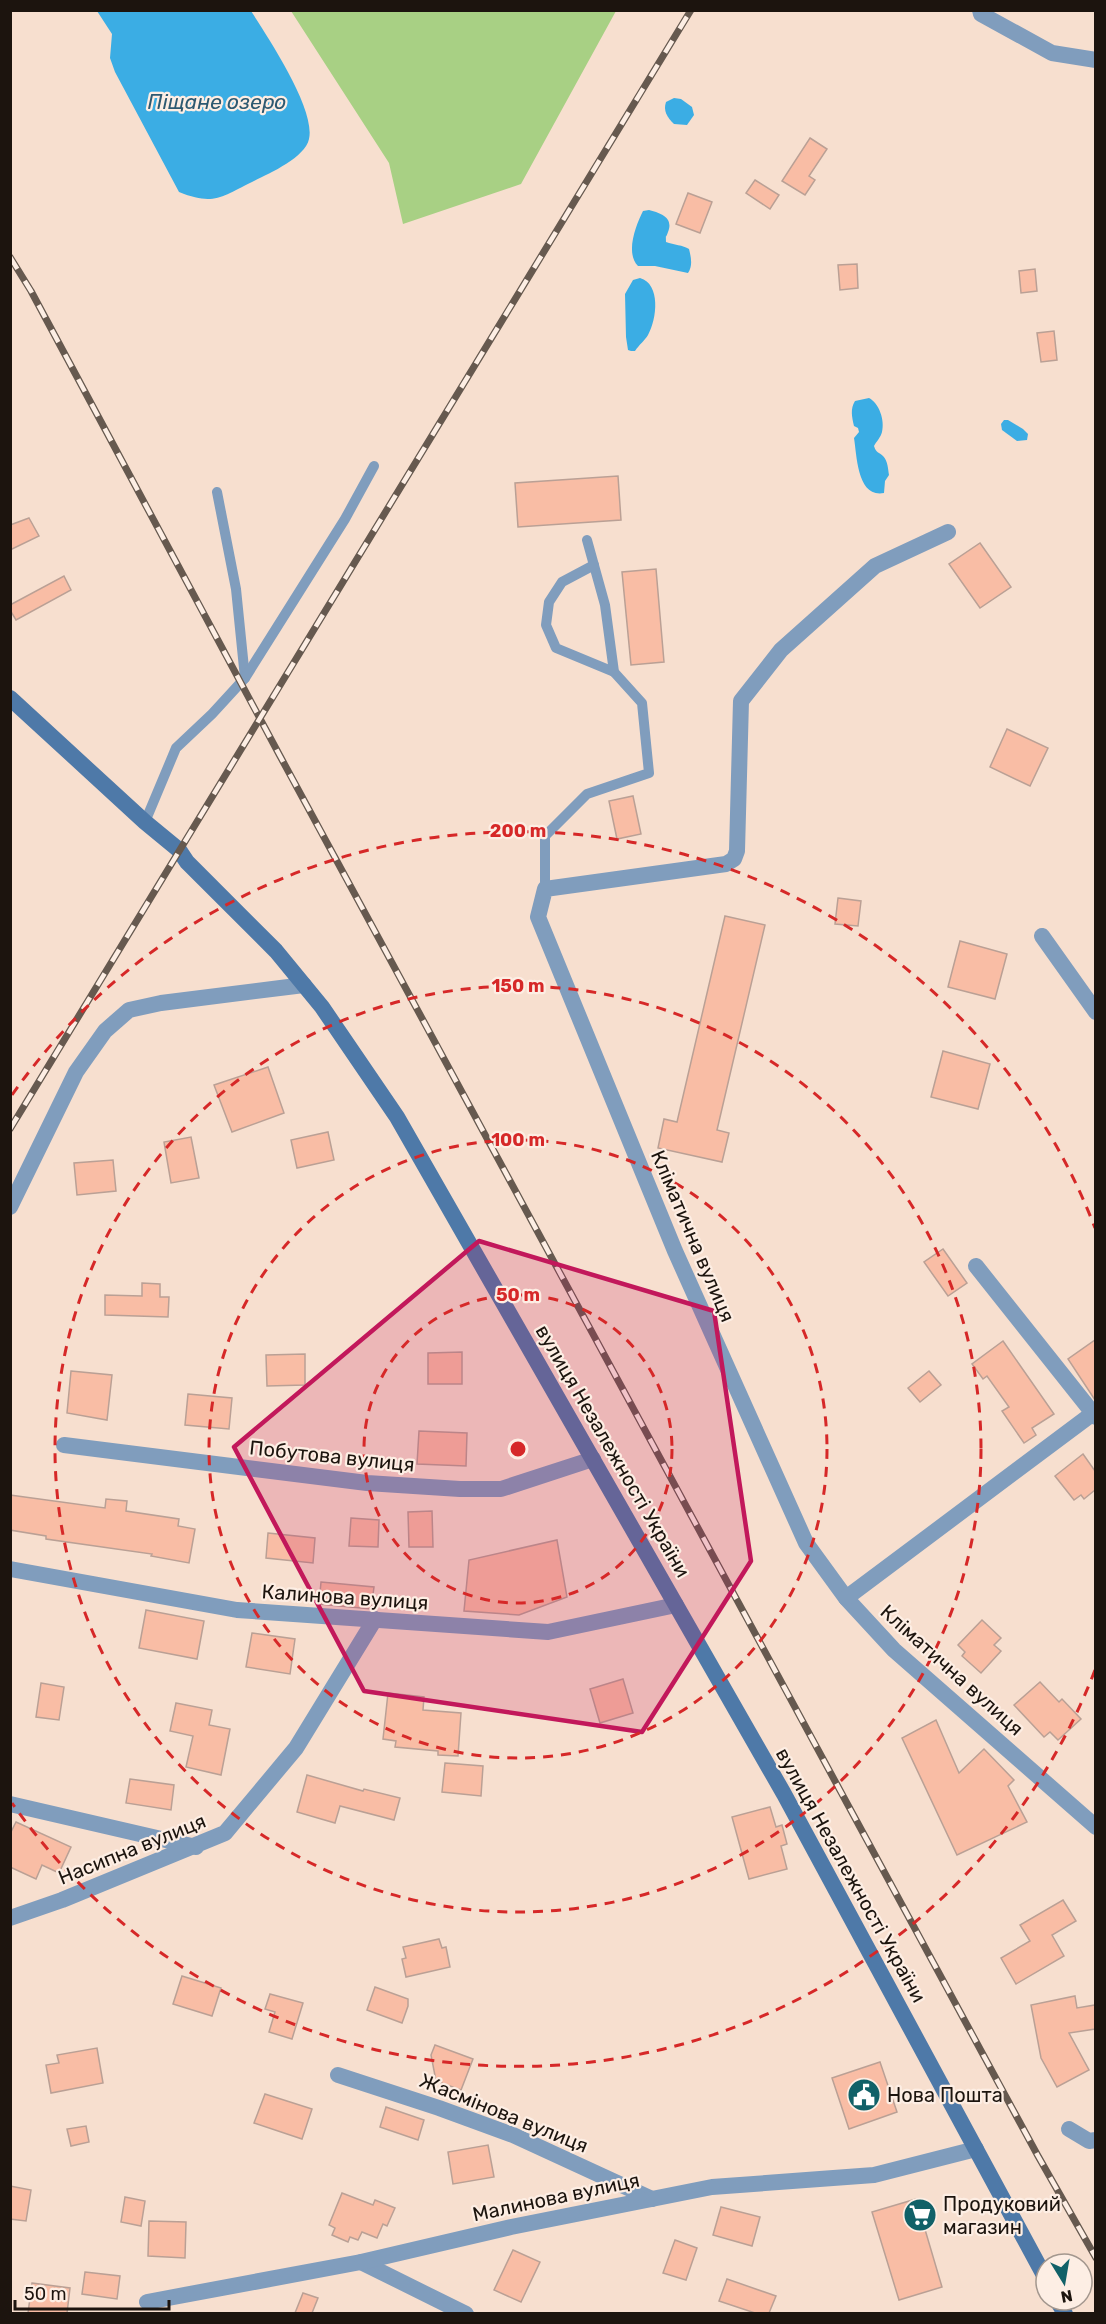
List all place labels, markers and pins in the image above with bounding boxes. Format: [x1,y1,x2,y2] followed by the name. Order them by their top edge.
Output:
[508,1439,528,1459] centre of rings
[846,2077,882,2113] public building icon: Нова Пошта
[887,2083,1003,2107] place label: Нова Пошта
[943,2192,1061,2239] place label: Продуковий магазин
[902,2197,938,2233] supermarket icon: Продуковий магазин

